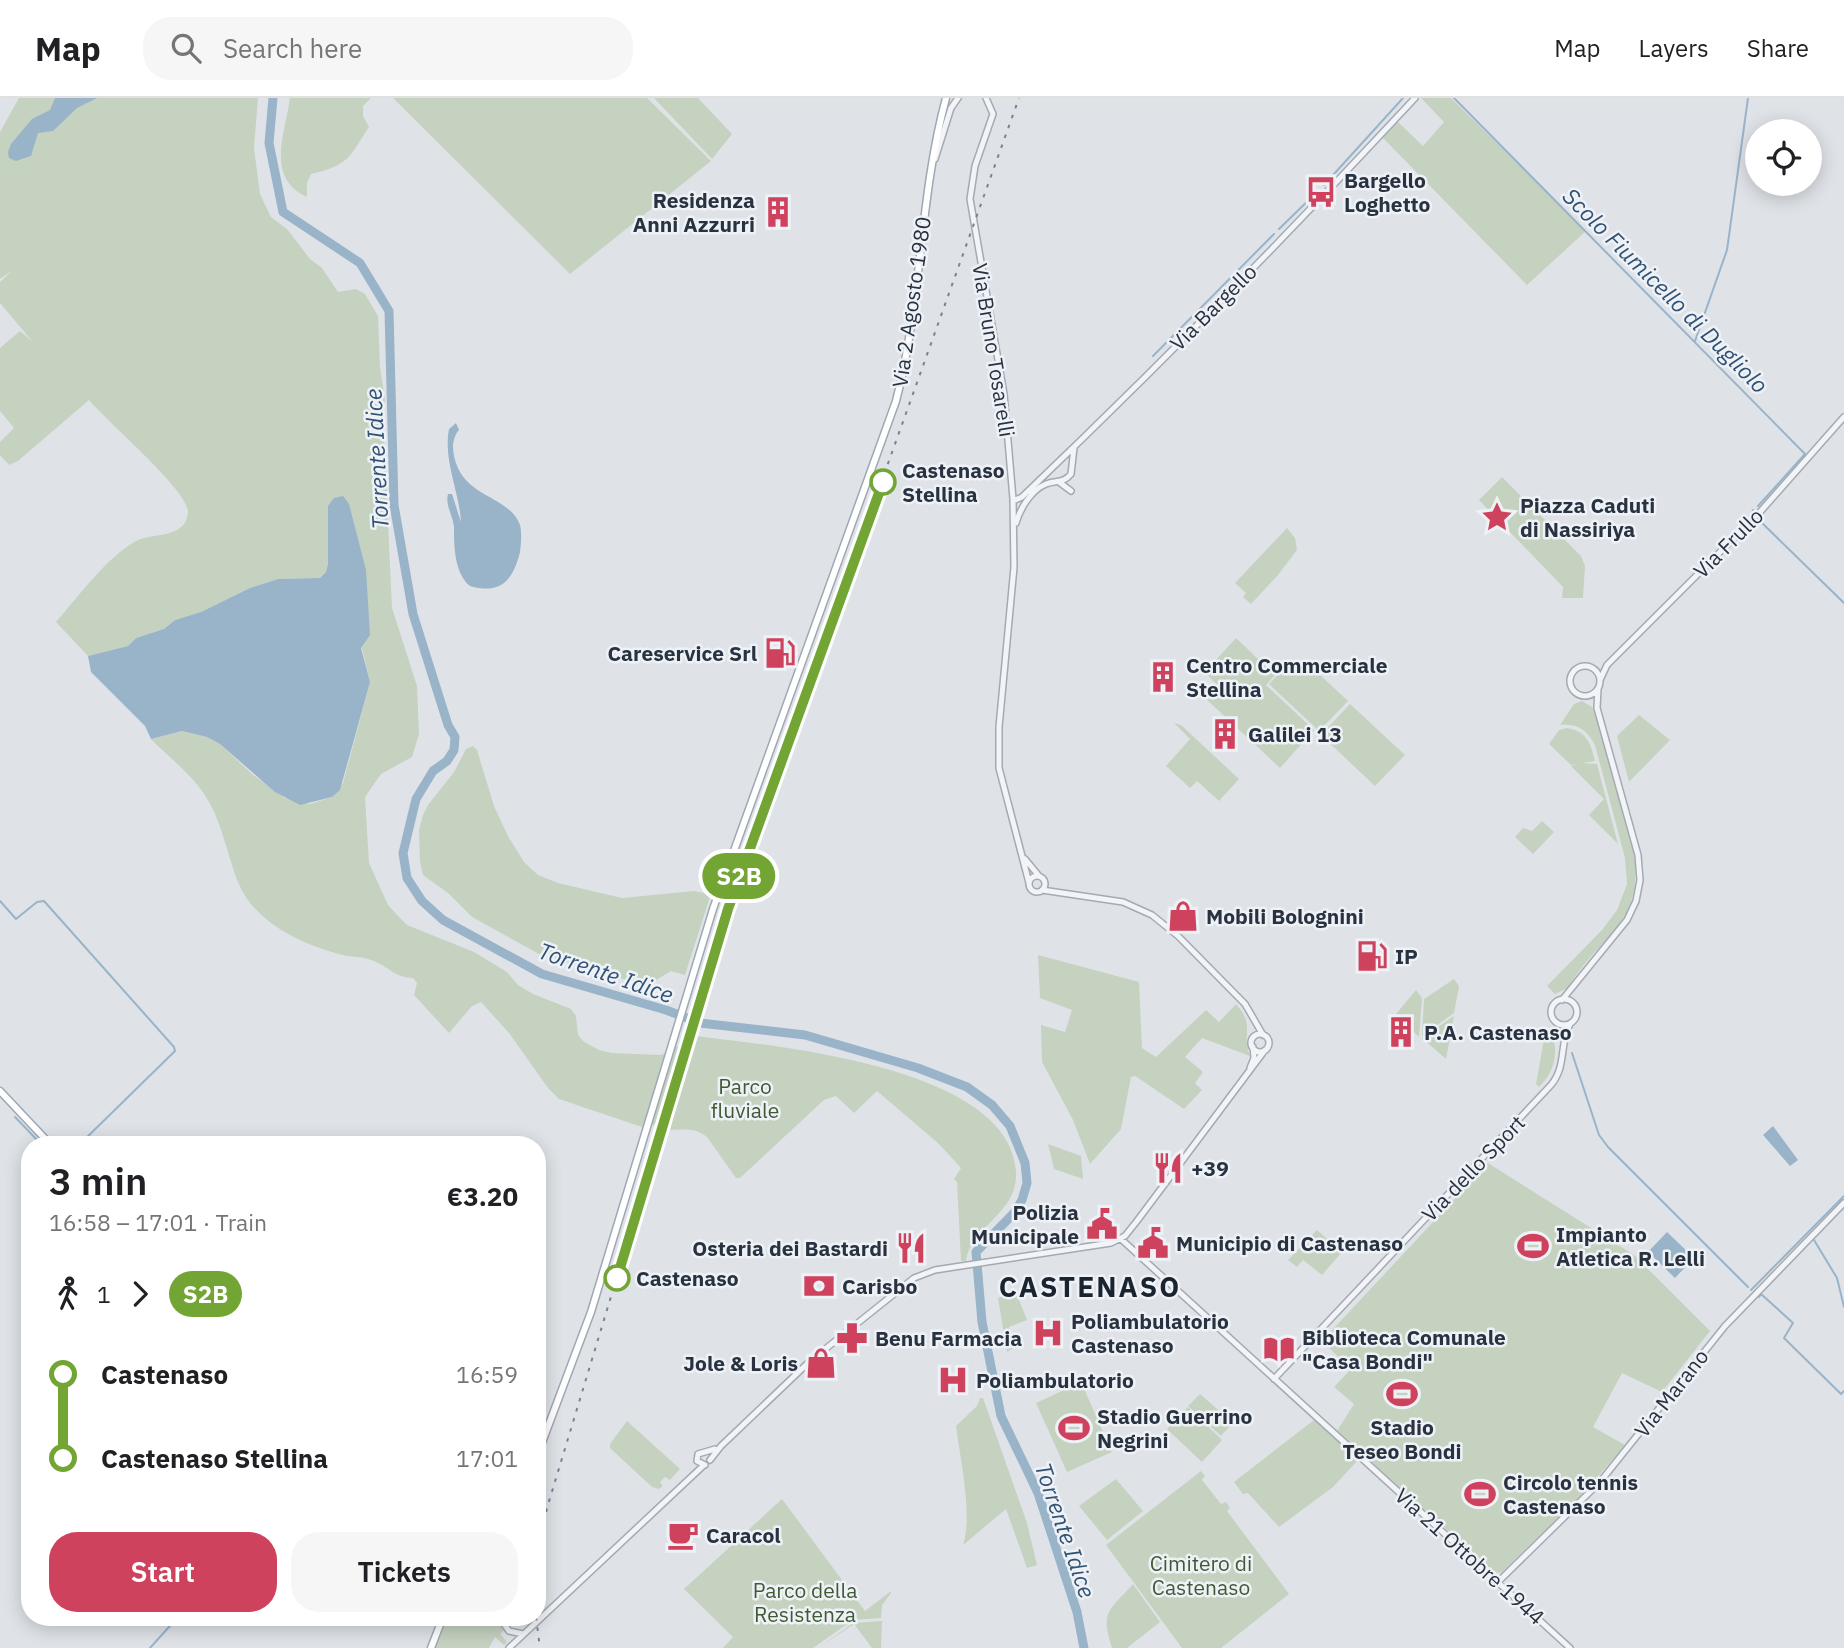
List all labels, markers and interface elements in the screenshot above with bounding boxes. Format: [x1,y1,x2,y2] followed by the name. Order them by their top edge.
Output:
[143,17,633,80] search box
[35,27,101,70] text: Map
[167,29,205,67] icon: search
[223,31,362,65] text: Search here
[1554,32,1601,64] text: Map
[1639,32,1709,64] text: Layers
[1747,32,1809,64] text: Share
[1745,119,1822,196] map controls
[1745,119,1822,196] button: locate
[1344,166,1431,218] place label: Bargello Loghetto
[1304,175,1338,209] bus stop icon: Bargello Loghetto
[1557,181,1775,399] water label: Scolo Fiumicello di Dugliolo
[633,186,755,238] place label: Residenza Anni Azzurri
[761,195,795,229] building icon: Residenza Anni Azzurri
[885,215,937,389] street label: Via 2 Agosto 1980
[1164,258,1262,356] street label: Via Bargello
[966,261,1022,439] street label: Via Bruno Tosarelli
[357,388,395,530] water label: Torrente Idice
[902,456,1005,508] place label: Castenaso Stellina
[870,469,896,495] marker: Castenaso Stellina
[1520,491,1655,543] place label: Piazza Caduti di Nassiriya
[1480,500,1514,534] place icon: Piazza Caduti di Nassiriya
[1687,502,1769,584] street label: Via Frullo
[763,636,797,670] fuel station icon: Careservice Srl
[607,639,757,667] place label: Careservice Srl
[1186,651,1388,703] place label: Centro Commerciale Stellina
[1146,660,1180,694] building icon: Centro Commerciale Stellina
[1208,717,1242,751] building icon: Galilei 13
[1248,720,1342,748] place label: Galilei 13
[699,853,779,899] line badge: S2B
[716,860,762,892] text: S2B
[1166,899,1200,933] shop icon: Mobili Bolognini
[1206,902,1364,930] place label: Mobili Bolognini
[534,935,678,1009] water label: Torrente Idice
[1355,939,1389,973] fuel station icon: IP
[1395,942,1418,970] place label: IP
[1384,1015,1418,1049] building icon: P.A. Castenaso
[1424,1018,1572,1046] place label: P.A. Castenaso
[711,1072,779,1124] park label: Parco fluviale
[1415,1109,1531,1227] street label: Via dello Sport
[1151,1151,1185,1185] restaurant icon: +39
[1191,1154,1229,1182] place label: +39
[49,1156,147,1205] text: 3 min
[447,1179,518,1213] text: €3.20
[971,1198,1079,1250] place label: Polizia Municipale
[49,1207,267,1237] text: 16:58 – 17:01 · Train
[1085,1207,1119,1241] public building icon: Polizia Municipale
[1556,1220,1705,1272] place label: Impianto Atletica R. Lelli
[1136,1226,1170,1260] public building icon: Municipio di Castenaso
[1176,1229,1403,1257] place label: Municipio di Castenaso
[1516,1229,1550,1263] sports icon: Impianto Atletica R. Lelli
[894,1231,928,1265] restaurant icon: Osteria dei Bastardi
[692,1234,888,1262] place label: Osteria dei Bastardi
[636,1264,739,1292] place label: Castenaso
[604,1265,630,1291] marker: Castenaso
[999,1268,1181,1305] district label: CASTENASO
[802,1269,836,1303] bank icon: Carisbo
[842,1272,917,1300] place label: Carisbo
[49,1275,87,1313] icon: walk
[121,1275,159,1313] icon: forward
[183,1278,228,1310] text: S2B
[97,1279,111,1309] text: 1
[1071,1307,1229,1359] place label: Poliambulatorio Castenaso
[1031,1316,1065,1350] hospital icon: Poliambulatorio Castenaso
[835,1321,869,1355] pharmacy icon: Benu Farmacia
[1302,1323,1506,1375] place label: Biblioteca Comunale "Casa Bondi"
[875,1324,1022,1352] place label: Benu Farmacia
[1262,1332,1296,1366] library icon: Biblioteca Comunale "Casa Bondi"
[1628,1343,1714,1443] street label: Via Marano
[804,1346,838,1380] shop icon: Jole & Loris
[683,1349,798,1377] place label: Jole & Loris
[101,1357,228,1391] text: Castenaso
[456,1359,518,1389] text: 16:59
[936,1363,970,1397] hospital icon: Poliambulatorio
[976,1366,1134,1394] place label: Poliambulatorio
[1385,1377,1419,1411] sports icon: Stadio Teseo Bondi
[1097,1402,1252,1454] place label: Stadio Guerrino Negrini
[1057,1411,1091,1445] sports icon: Stadio Guerrino Negrini
[1342,1413,1462,1465] place label: Stadio Teseo Bondi
[101,1441,328,1475] text: Castenaso Stellina
[456,1443,518,1473] text: 17:01
[1029,1458,1103,1602] water label: Torrente Idice
[1503,1468,1638,1520] place label: Circolo tennis Castenaso
[1463,1477,1497,1511] sports icon: Circolo tennis Castenaso
[1389,1481,1551,1631] street label: Via 21 Ottobre 1944
[666,1518,700,1552] cafe icon: Caracol
[706,1521,781,1549] place label: Caracol
[49,1532,277,1612] button: Start
[291,1532,518,1612] button: Tickets
[1150,1549,1252,1601] park label: Cimitero di Castenaso
[753,1576,857,1628] park label: Parco della Resistenza

